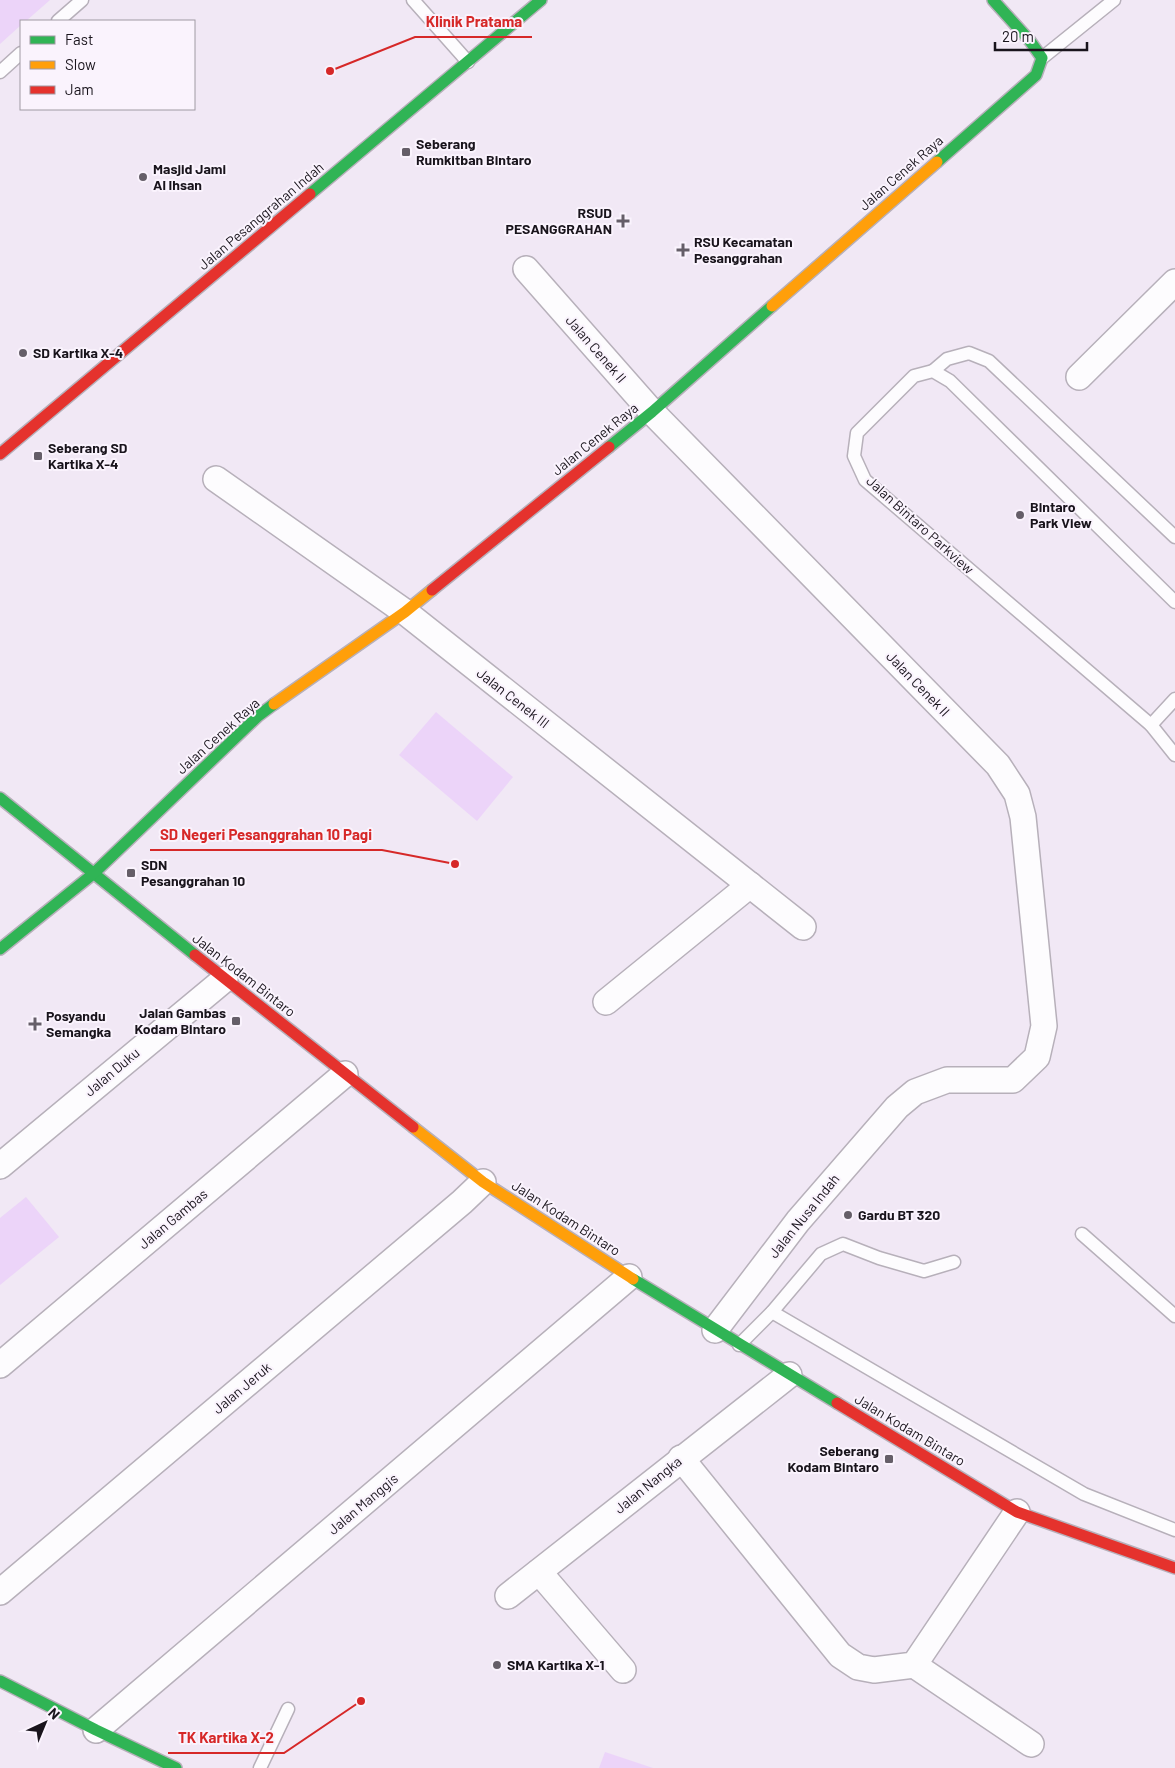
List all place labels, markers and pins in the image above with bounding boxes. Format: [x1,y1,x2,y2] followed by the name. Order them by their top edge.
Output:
[415,7,532,37] callout: Klinik Pratama
[416,135,532,168] place label: Seberang Rumkitban Bintaro
[400,146,412,158] marker: Seberang Rumkitban Bintaro
[153,160,226,193] place label: Masjid Jami Al Ihsan
[137,171,149,183] marker: Masjid Jami Al Ihsan
[506,204,612,237] place label: RSUD PESANGGRAHAN
[616,214,630,228] marker: RSUD PESANGGRAHAN
[694,233,793,266] place label: RSU Kecamatan Pesanggrahan
[676,243,690,257] marker: RSU Kecamatan Pesanggrahan
[33,344,123,361] place label: SD Kartika X-4
[17,347,29,359] marker: SD Kartika X-4
[48,439,128,472] place label: Seberang SD Kartika X-4
[32,450,44,462] marker: Seberang SD Kartika X-4
[1030,498,1092,531] place label: Bintaro Park View
[1014,509,1026,521] marker: Bintaro Park View
[150,820,382,850] callout: SD Negeri Pesanggrahan 10 Pagi
[141,856,245,889] place label: SDN Pesanggrahan 10
[125,867,137,879] marker: SDN Pesanggrahan 10
[135,1004,226,1037] place label: Jalan Gambas Kodam Bintaro
[46,1007,111,1040] place label: Posyandu Semangka
[230,1015,242,1027] marker: Jalan Gambas Kodam Bintaro
[28,1017,42,1031] marker: Posyandu Semangka
[858,1206,940,1223] place label: Gardu BT 320
[842,1209,854,1221] marker: Gardu BT 320
[788,1442,879,1475] place label: Seberang Kodam Bintaro
[883,1453,895,1465] marker: Seberang Kodam Bintaro
[507,1656,604,1673] place label: SMA Kartika X-1
[491,1659,503,1671] marker: SMA Kartika X-1
[168,1723,284,1753] callout: TK Kartika X-2

